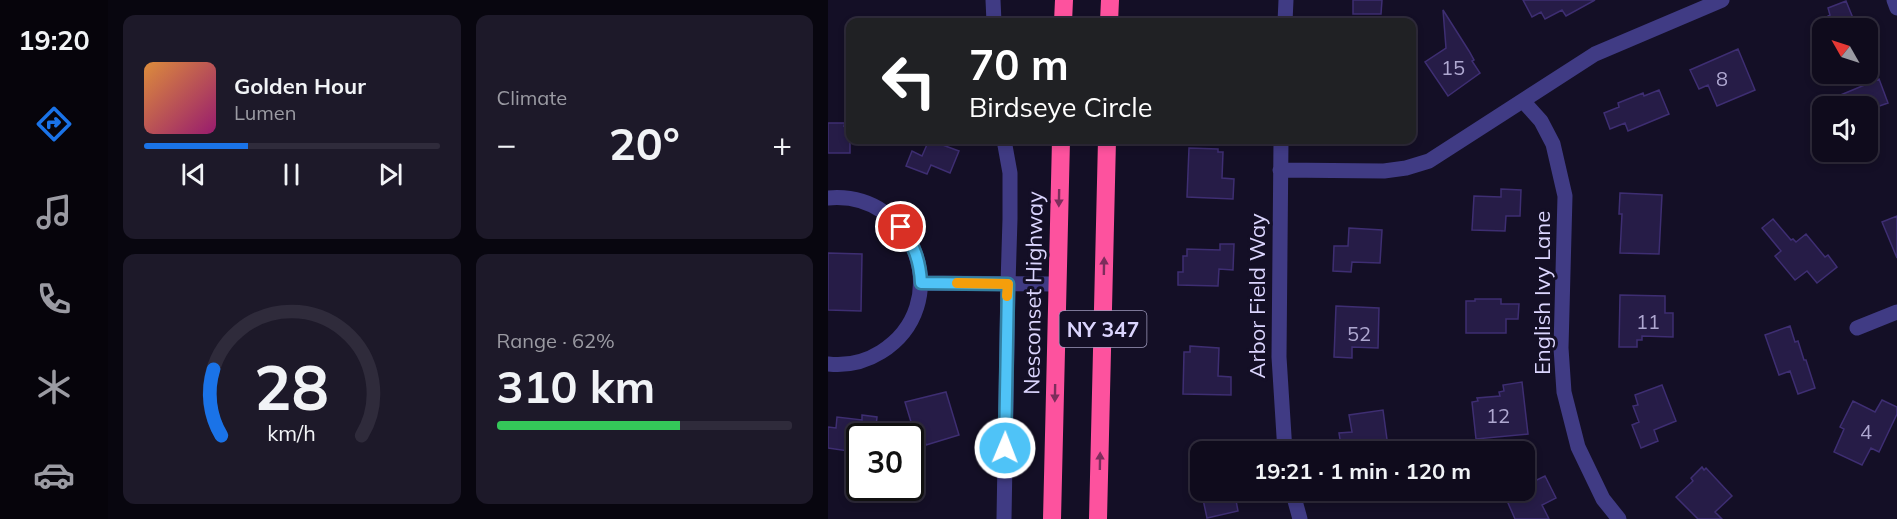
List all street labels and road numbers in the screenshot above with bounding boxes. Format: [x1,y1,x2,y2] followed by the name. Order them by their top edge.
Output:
[1017,191,1049,395] street label: Nesconset Highway
[1528,211,1556,375] street label: English Ivy Lane
[1243,213,1271,379] street label: Arbor Field Way
[1060,311,1146,347] road number: NY 347

